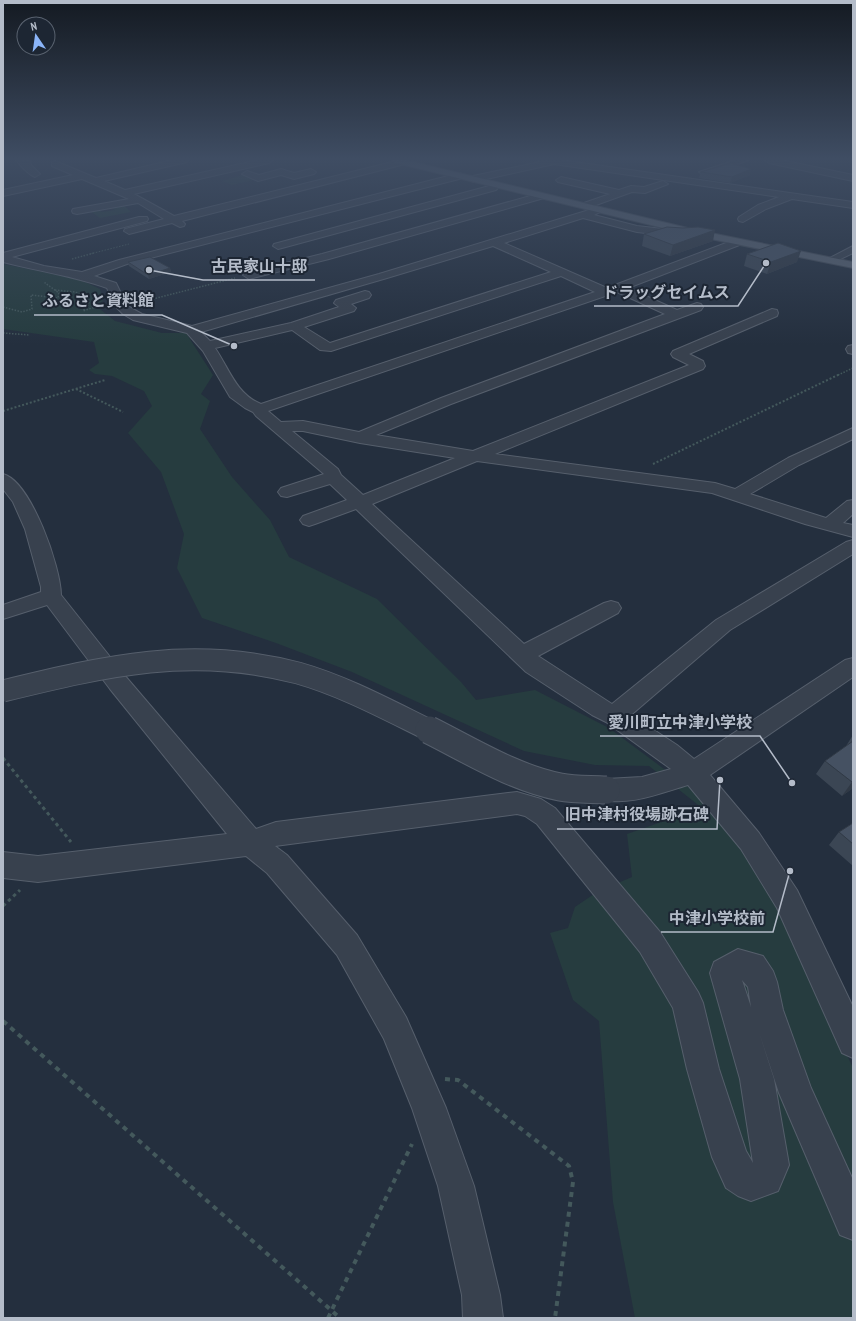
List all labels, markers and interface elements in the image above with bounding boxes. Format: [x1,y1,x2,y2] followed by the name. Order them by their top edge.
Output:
[16,16,56,56] north arrow
[29,19,38,34] text: N
[203,252,315,280] callout: 古民家山十邸
[211,256,307,276] text: 古民家山十邸
[594,278,738,306] callout: ドラッグセイムス
[602,282,730,302] text: ドラッグセイムス
[34,287,162,315] callout: ふるさと資料館
[42,290,154,310] text: ふるさと資料館
[600,708,760,736] callout: 愛川町立中津小学校
[608,712,752,732] text: 愛川町立中津小学校
[557,801,717,829] callout: 旧中津村役場跡石碑
[565,804,709,824] text: 旧中津村役場跡石碑
[661,904,773,932] callout: 中津小学校前
[669,908,765,928] text: 中津小学校前

